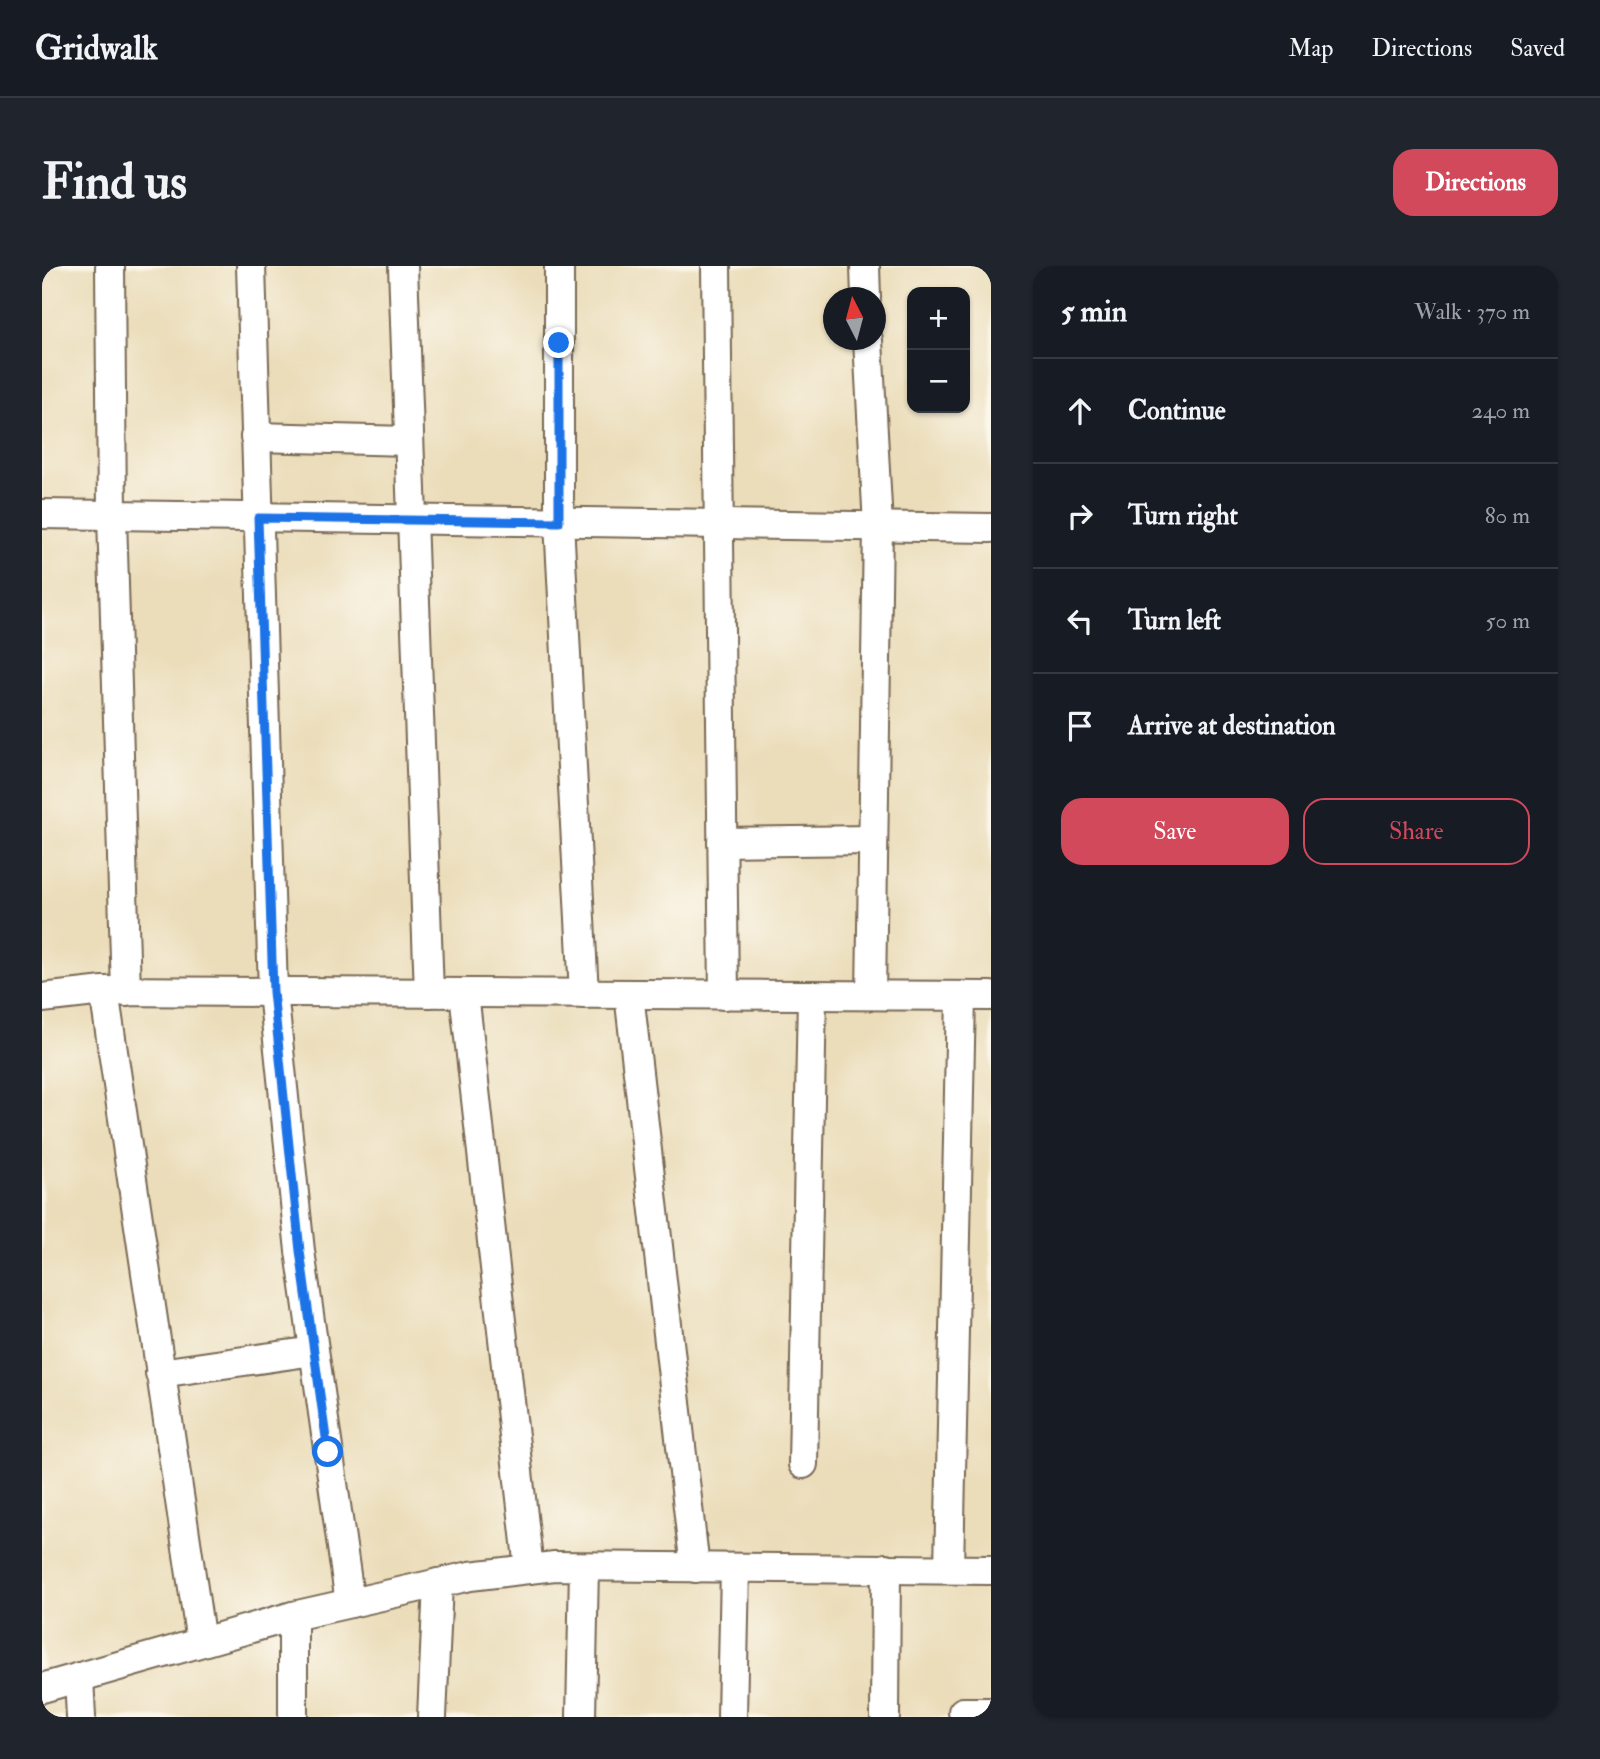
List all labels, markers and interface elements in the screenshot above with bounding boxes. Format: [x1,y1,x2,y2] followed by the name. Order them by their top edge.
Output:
[35,28,158,69] text: Gridwalk
[1288,33,1333,64] text: Map
[1371,33,1472,64] text: Directions
[1510,33,1565,64] text: Saved
[1393,149,1558,216] button: Directions
[42,152,187,213] text: Find us
[823,287,886,350] north arrow
[907,287,970,413] map controls
[907,287,970,350] button: +
[1061,293,1127,330] text: 5 min
[1414,297,1530,326] text: Walk · 370 m
[543,327,574,358] route end
[907,350,970,413] button: −
[1061,392,1099,430] icon: ahead
[1128,395,1226,427] text: Continue
[1471,396,1530,425] text: 240 m
[1061,497,1099,535] icon: right
[1128,500,1238,532] text: Turn right
[1485,501,1530,530] text: 80 m
[1061,602,1099,640] icon: left
[1128,605,1221,637] text: Turn left
[1486,606,1530,635] text: 50 m
[1061,707,1099,745] icon: arrive
[1128,710,1336,742] text: Arrive at destination
[1061,798,1289,865] button: Save
[1303,798,1530,865] button: Share
[312,1436,343,1467] route start

